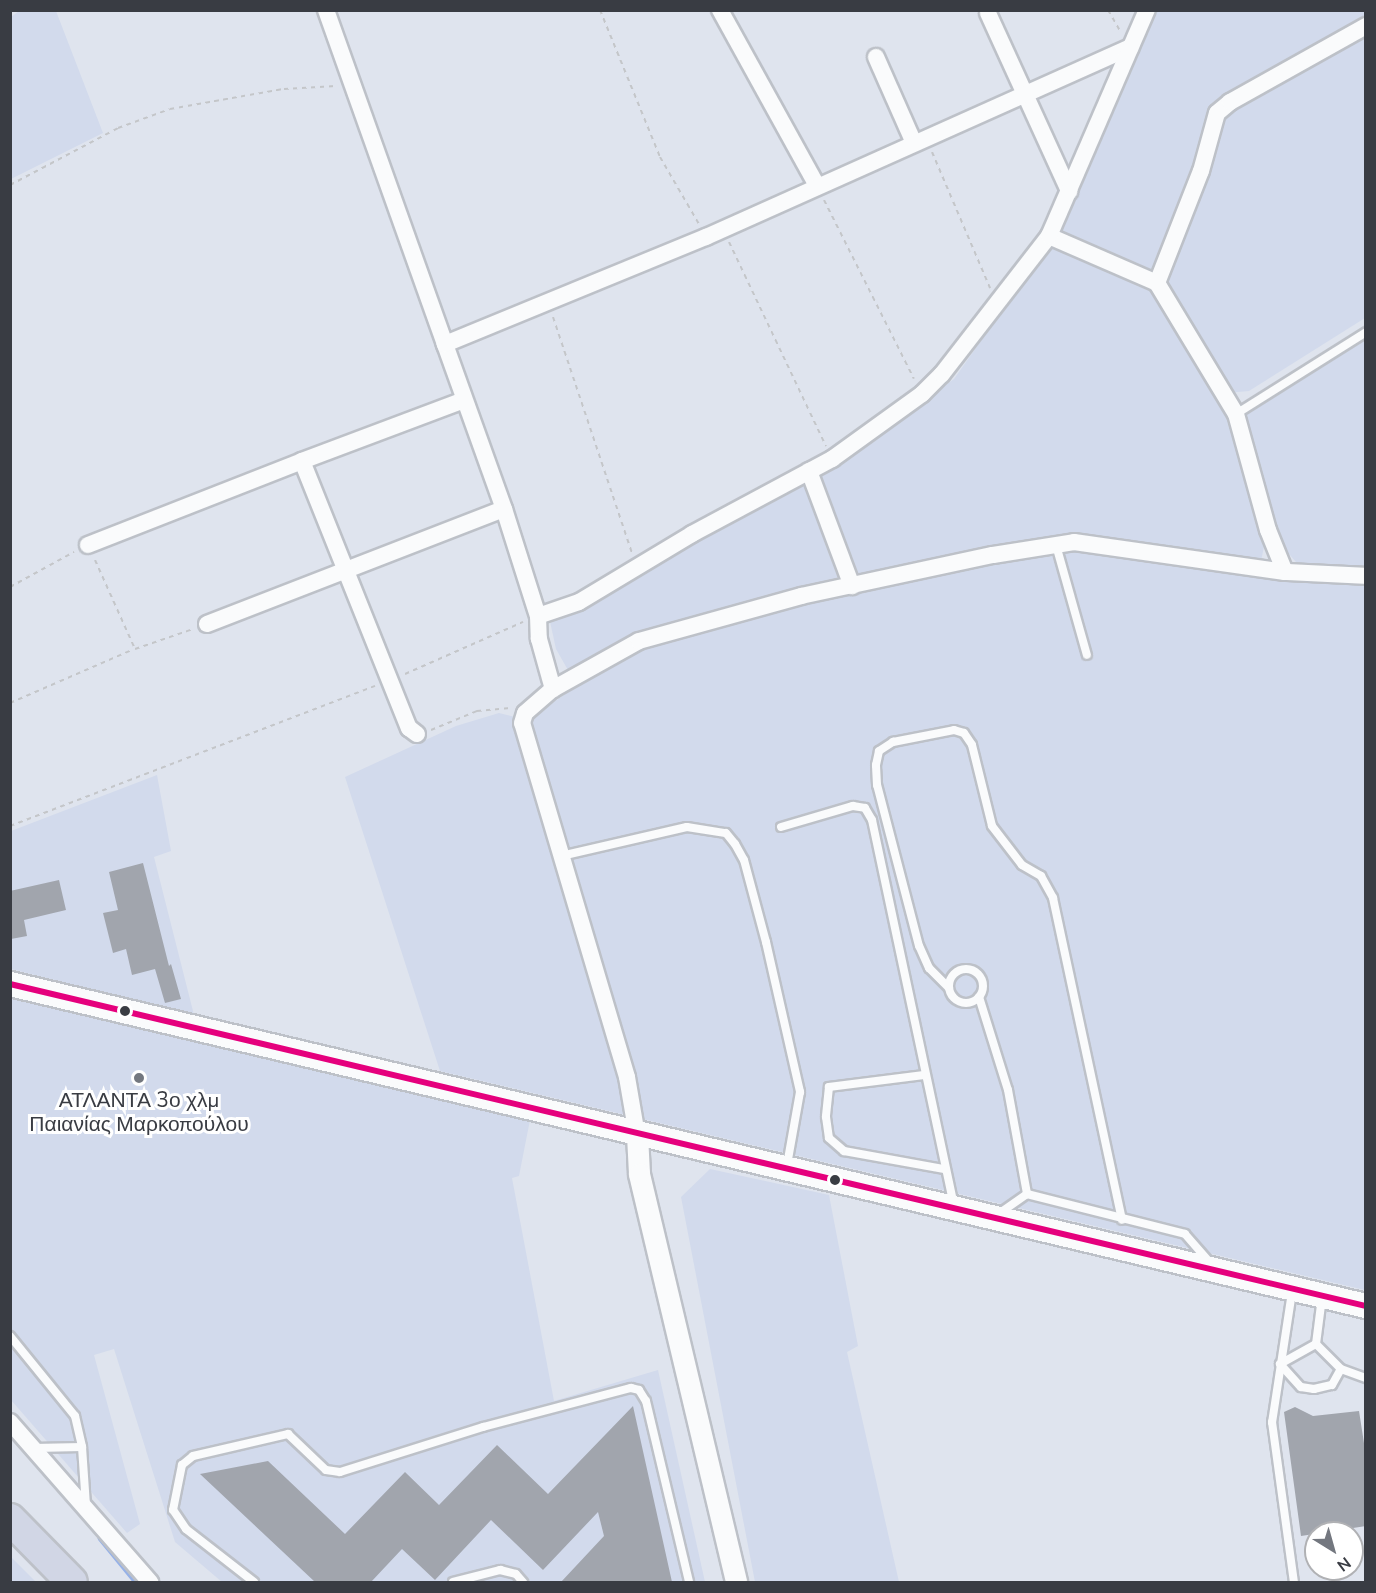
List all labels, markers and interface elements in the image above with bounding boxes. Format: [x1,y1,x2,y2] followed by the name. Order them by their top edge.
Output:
[119,1005,131,1017] unlabelled marker
[132,1071,146,1085] marker: ΑΤΛΑΝΤΑ 3ο χλμ Παιανίας Μαρκοπούλου
[29,1087,249,1137] place label: ΑΤΛΑΝΤΑ 3ο χλμ Παιανίας Μαρκοπούλου
[829,1174,841,1186] unlabelled marker
[1304,1521,1364,1581] north arrow
[1332,1551,1355,1576] text: N

